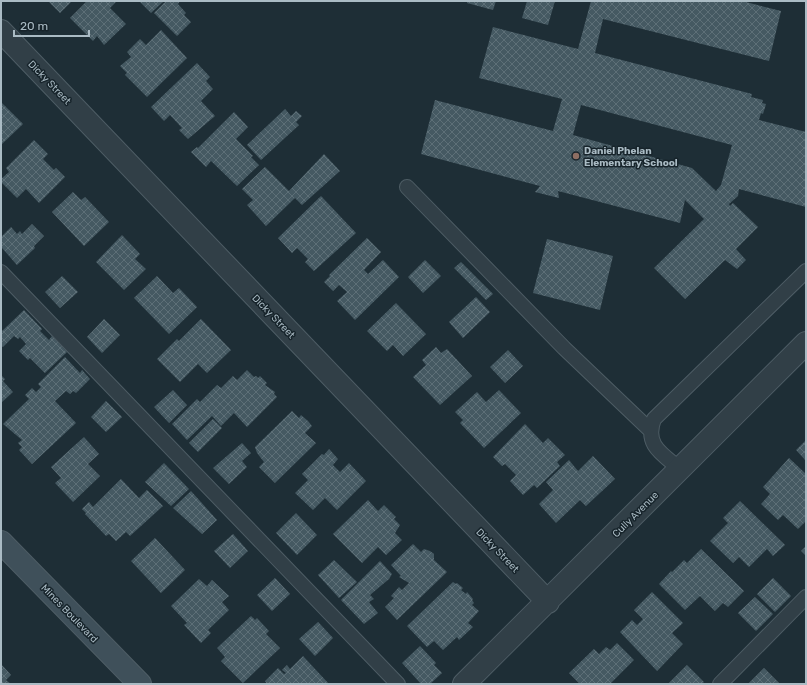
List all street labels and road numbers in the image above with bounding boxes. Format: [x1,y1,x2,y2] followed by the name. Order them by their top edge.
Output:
[25,58,73,107] street label: Dicky Street
[249,292,297,341] street label: Dicky Street
[610,489,661,540] street label: Cully Avenue
[473,526,521,575] street label: Dicky Street
[38,582,100,645] street label: Mines Boulevard

